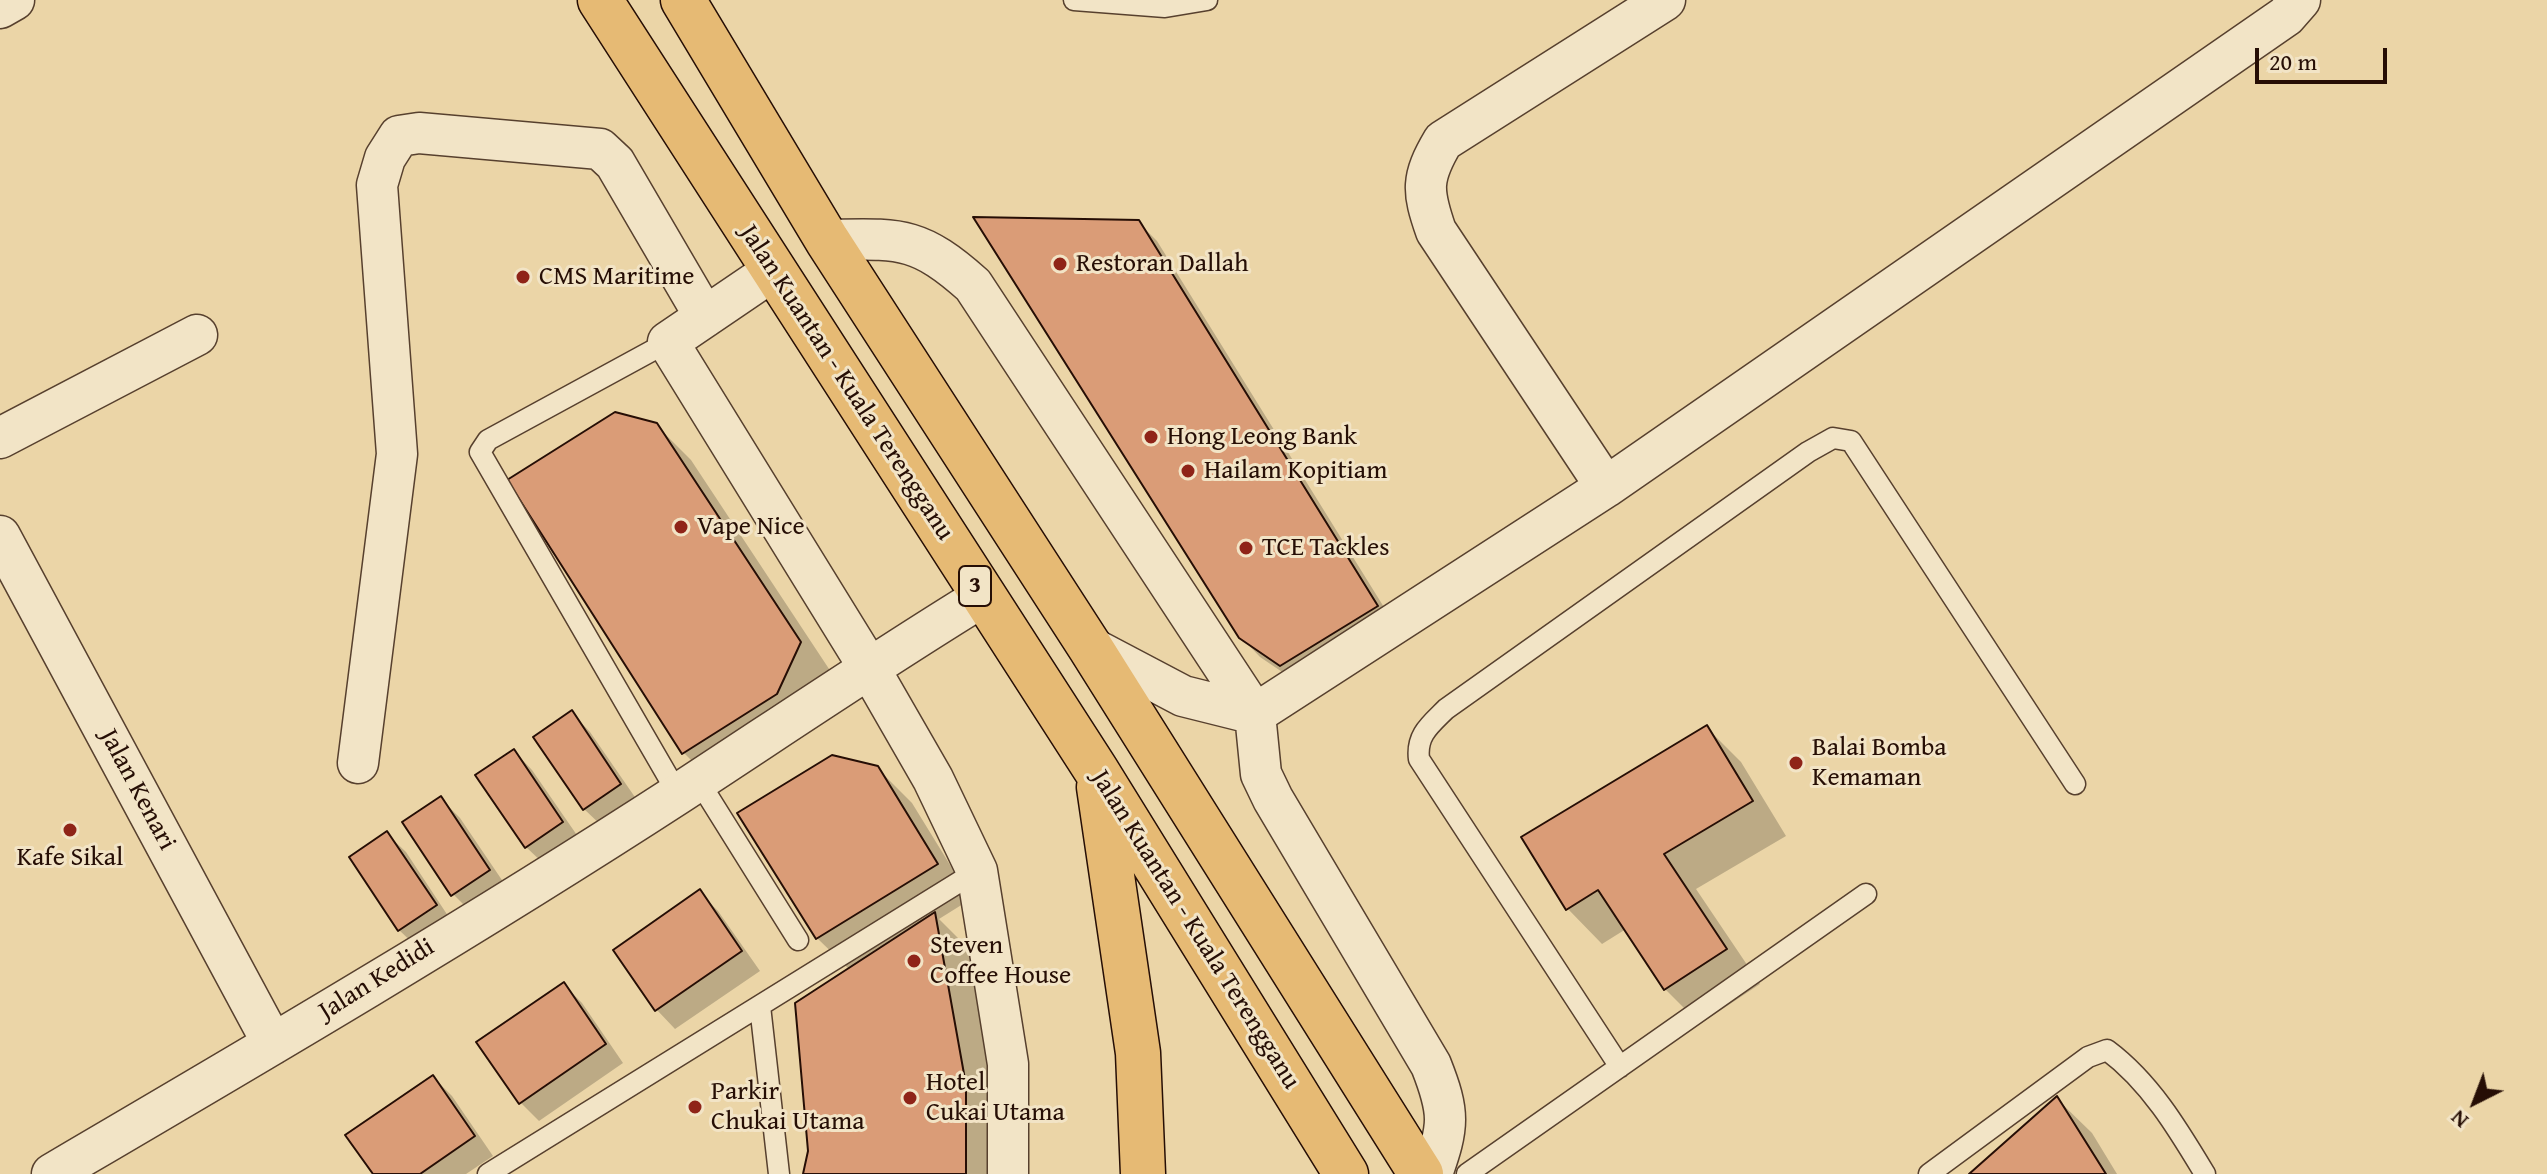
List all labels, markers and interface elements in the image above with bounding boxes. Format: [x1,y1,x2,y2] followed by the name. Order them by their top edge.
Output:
[2259,32,2391,82] scale bar
[2269,44,2317,79] text: 20 m
[732,219,960,547] street label: Jalan Kuantan - Kuala Terengganu
[1076,248,1249,280] place label: Restoran Dallah
[1051,255,1069,273] marker: Restoran Dallah
[539,261,694,293] place label: CMS Maritime
[514,268,532,286] marker: CMS Maritime
[1167,421,1357,453] place label: Hong Leong Bank
[1142,428,1160,446] marker: Hong Leong Bank
[1204,455,1387,487] place label: Hailam Kopitiam
[1179,462,1197,480] marker: Hailam Kopitiam
[697,511,805,543] place label: Vape Nice
[672,518,690,536] marker: Vape Nice
[1262,532,1390,564] place label: TCE Tackles
[1237,539,1255,557] marker: TCE Tackles
[959,566,991,606] road number: 3
[92,724,182,856] street label: Jalan Kenari
[1812,732,1947,794] place label: Balai Bomba Kemaman
[1787,754,1805,772] marker: Balai Bomba Kemaman
[1084,765,1306,1095] street label: Jalan Kuantan - Kuala Terengganu
[61,821,79,839] marker: Kafe Sikal
[17,842,123,874] place label: Kafe Sikal
[930,930,1071,992] place label: Steven Coffee House
[313,932,441,1028] street label: Jalan Kedidi
[905,952,923,970] marker: Steven Coffee House
[2435,1062,2515,1142] north arrow
[926,1067,1065,1128] place label: Hotel Cukai Utama
[711,1076,864,1138] place label: Parkir Chukai Utama
[901,1089,919,1107] marker: Hotel Cukai Utama
[686,1098,704,1116] marker: Parkir Chukai Utama
[2443,1103,2475,1137] text: N

